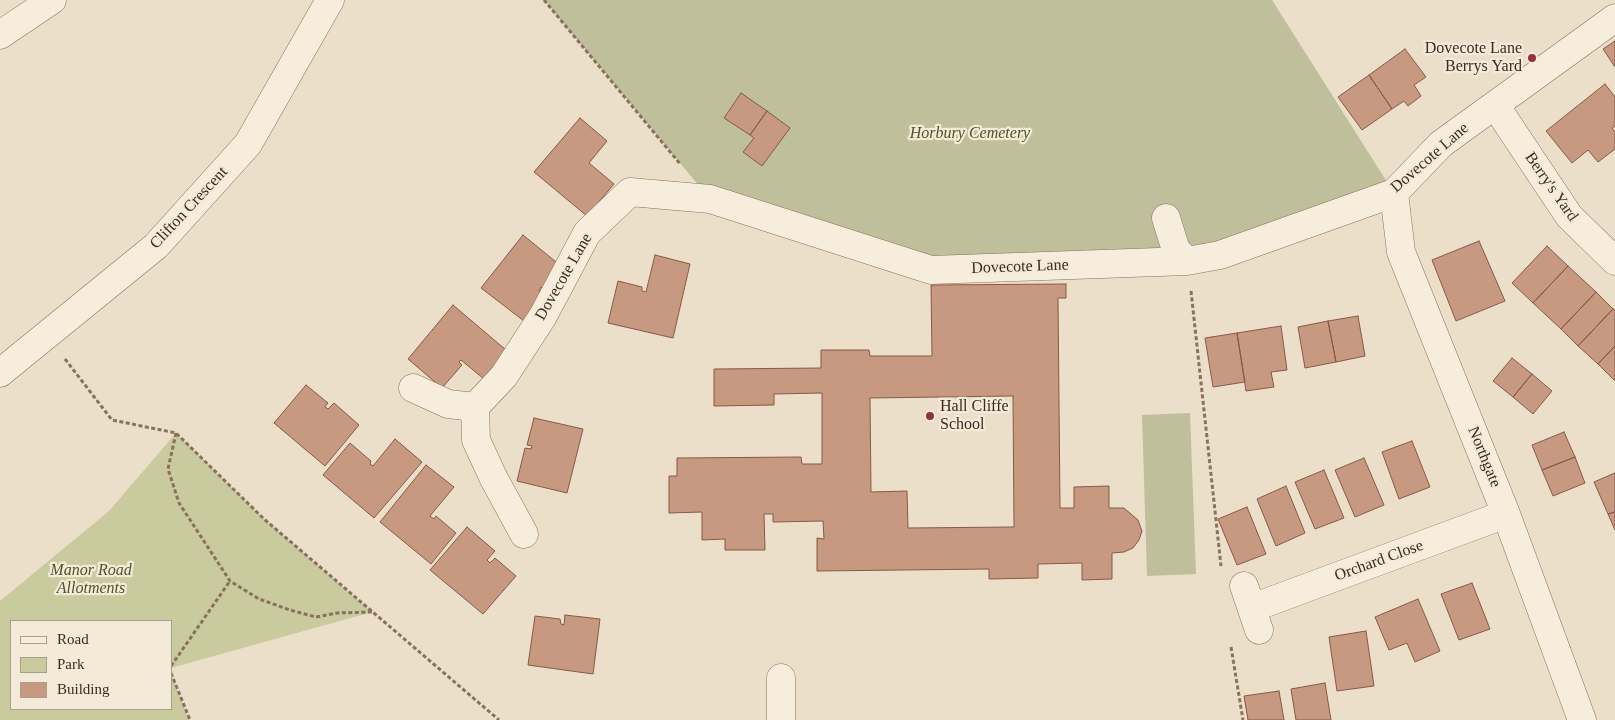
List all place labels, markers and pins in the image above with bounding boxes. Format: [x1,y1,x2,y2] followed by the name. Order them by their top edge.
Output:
[1425,39,1522,77] place label: Dovecote Lane Berrys Yard
[1526,52,1538,64] marker: Dovecote Lane Berrys Yard
[940,397,1009,435] place label: Hall Cliffe School
[924,410,936,422] marker: Hall Cliffe School

